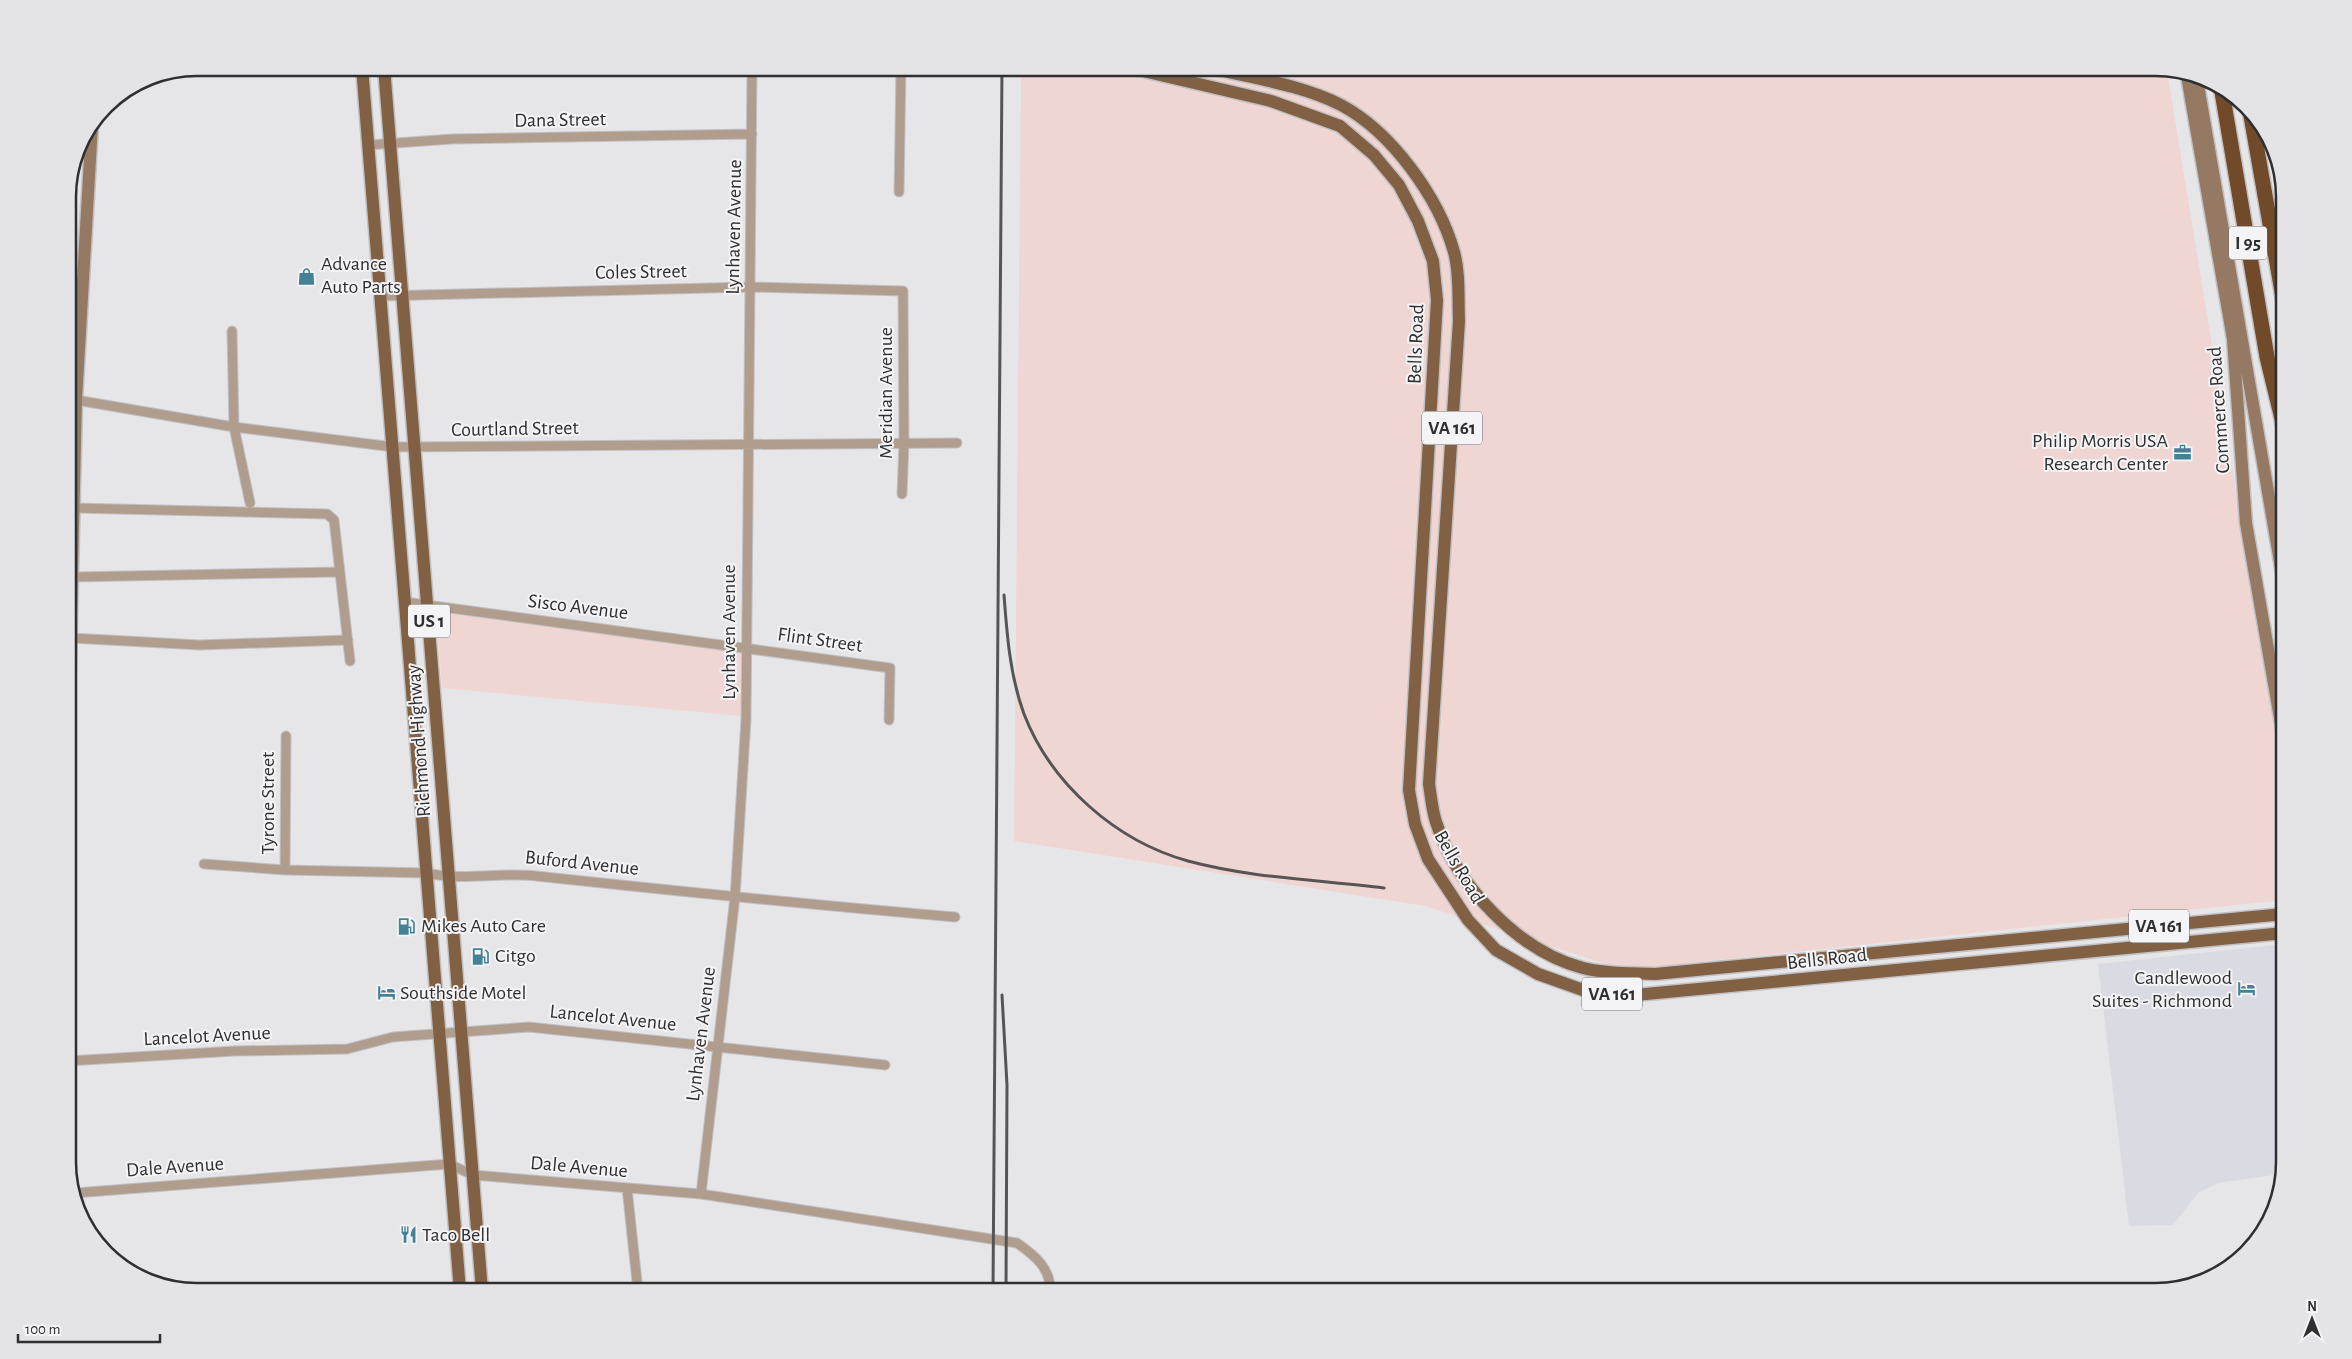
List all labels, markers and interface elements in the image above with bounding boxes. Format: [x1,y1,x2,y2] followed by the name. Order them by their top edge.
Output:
[514,109,607,131] street label: Dana Street
[723,159,745,295] street label: Lynhaven Avenue
[2229,227,2267,260] road number: I 95
[321,254,401,297] place label: Advance Auto Parts
[595,261,688,283] street label: Coles Street
[297,266,317,286] shop icon: Advance Auto Parts
[1405,304,1427,384] street label: Bells Road
[876,327,896,459] street label: Meridian Avenue
[2205,346,2233,474] street label: Commerce Road
[1422,412,1482,444] road number: VA 161
[451,418,580,440] street label: Courtland Street
[2032,431,2169,474] place label: Philip Morris USA Research Center
[2172,442,2192,462] office icon: Philip Morris USA Research Center
[719,564,739,700] street label: Lynhaven Avenue
[527,591,629,623] street label: Sisco Avenue
[408,604,450,638] road number: US 1
[776,624,864,656] street label: Flint Street
[404,664,434,818] street label: Richmond Highway
[258,751,278,855] street label: Tyrone Street
[1430,827,1488,907] street label: Bells Road
[524,847,640,879] street label: Buford Avenue
[2129,909,2189,942] road number: VA 161
[397,916,417,936] fuel station icon: Mikes Auto Care
[421,916,546,936] place label: Mikes Auto Care
[1786,945,1868,973] street label: Bells Road
[471,946,491,966] fuel station icon: Citgo
[495,946,536,966] place label: Citgo
[683,966,719,1102] street label: Lynhaven Avenue
[2092,968,2232,1011] place label: Candlewood Suites - Richmond
[1582,978,1642,1011] road number: VA 161
[2236,979,2256,999] hotel icon: Candlewood Suites - Richmond
[376,983,396,1003] hotel icon: Southside Motel
[400,983,526,1003] place label: Southside Motel
[549,1001,677,1035] street label: Lancelot Avenue
[143,1023,271,1049] street label: Lancelot Avenue
[529,1153,629,1181] street label: Dale Avenue
[125,1154,225,1180] street label: Dale Avenue
[398,1225,418,1245] restaurant icon: Taco Bell
[422,1225,490,1245] place label: Taco Bell
[2287,1294,2337,1344] north arrow
[2307,1300,2317,1314] text: N
[18,1312,160,1344] scale bar
[25,1322,60,1337] text: 100 m

